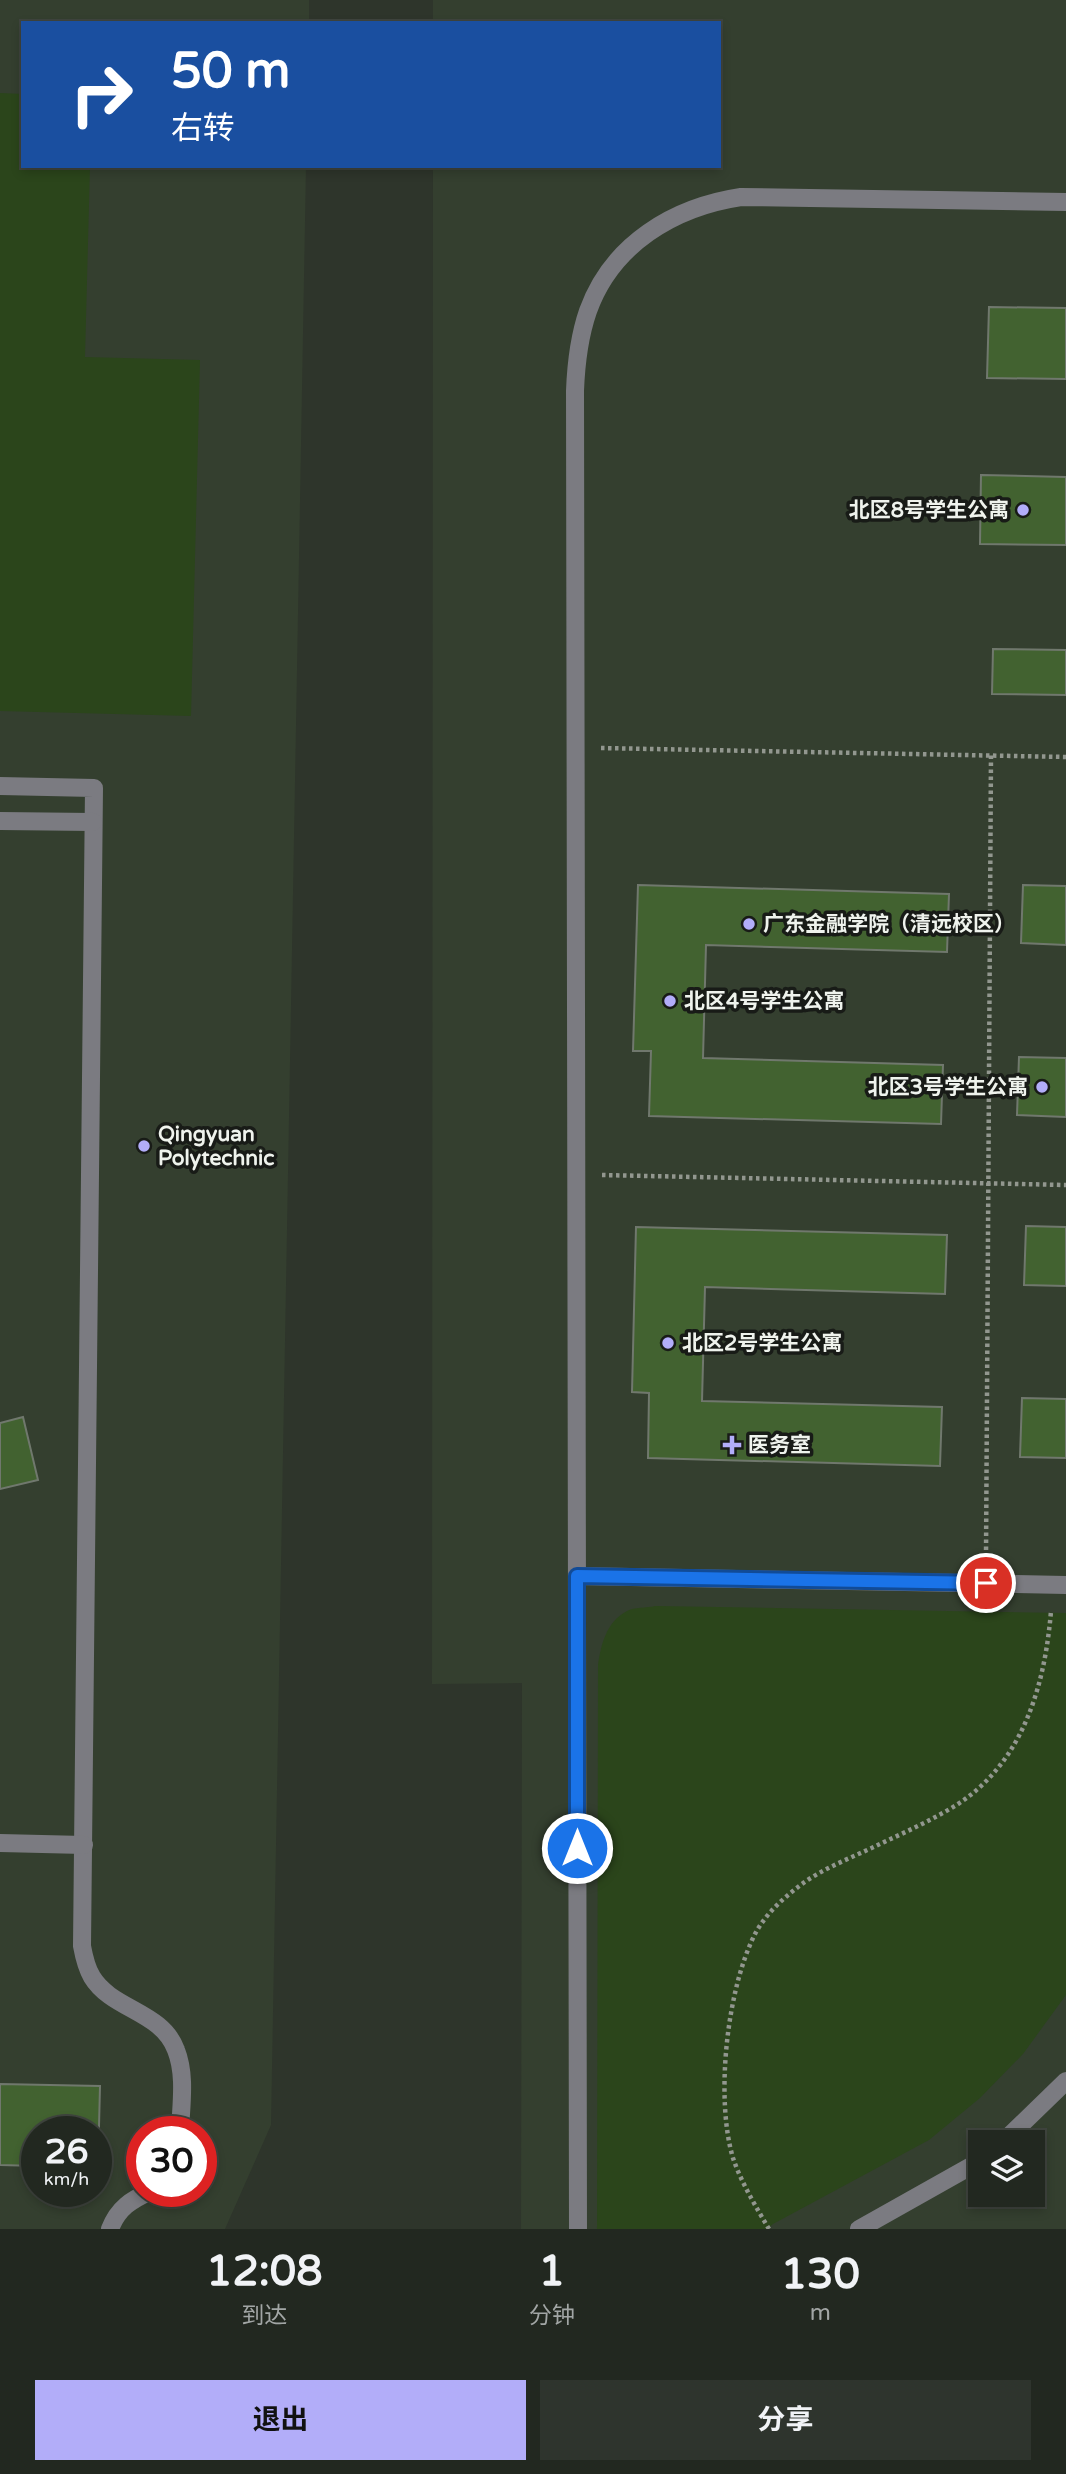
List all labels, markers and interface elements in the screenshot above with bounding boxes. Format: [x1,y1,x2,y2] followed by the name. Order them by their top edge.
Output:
[171,42,290,101] text: 50 m
[56,49,147,140] icon: right
[171,110,235,148] text: 右转
[849,498,1009,523] place label: 北区8号学生公寓
[1015,502,1031,518] marker: 北区8号学生公寓
[763,912,1015,937] place label: 广东金融学院（清远校区）
[741,916,757,932] marker: 广东金融学院（清远校区）
[684,989,844,1014] place label: 北区4号学生公寓
[662,993,678,1009] marker: 北区4号学生公寓
[868,1075,1028,1100] place label: 北区3号学生公寓
[1034,1079,1050,1095] marker: 北区3号学生公寓
[158,1122,275,1171] place label: Qingyuan Polytechnic
[136,1138,152,1154] marker: Qingyuan Polytechnic
[682,1331,842,1356] place label: 北区2号学生公寓
[660,1335,676,1351] marker: 北区2号学生公寓
[748,1433,811,1458] place label: 医务室
[722,1435,742,1455] marker: 医务室
[956,1553,1016,1613] pin
[967,1564,1005,1602] icon: arrive
[540,1811,614,1885] position arrow
[126,2116,217,2207] speed limit sign: 30
[968,2130,1045,2207] map controls
[968,2130,1045,2207] button: layers
[45,2131,88,2173] text: 26
[44,2168,89,2190] text: km/h
[206,2246,323,2297] text: 12:08
[538,2246,565,2297] text: 1
[781,2249,860,2300] text: 130
[810,2299,831,2327] text: m
[241,2302,287,2330] text: 到达
[529,2302,575,2330] text: 分钟
[35,2380,526,2460] button: 退出
[540,2380,1031,2460] button: 分享

